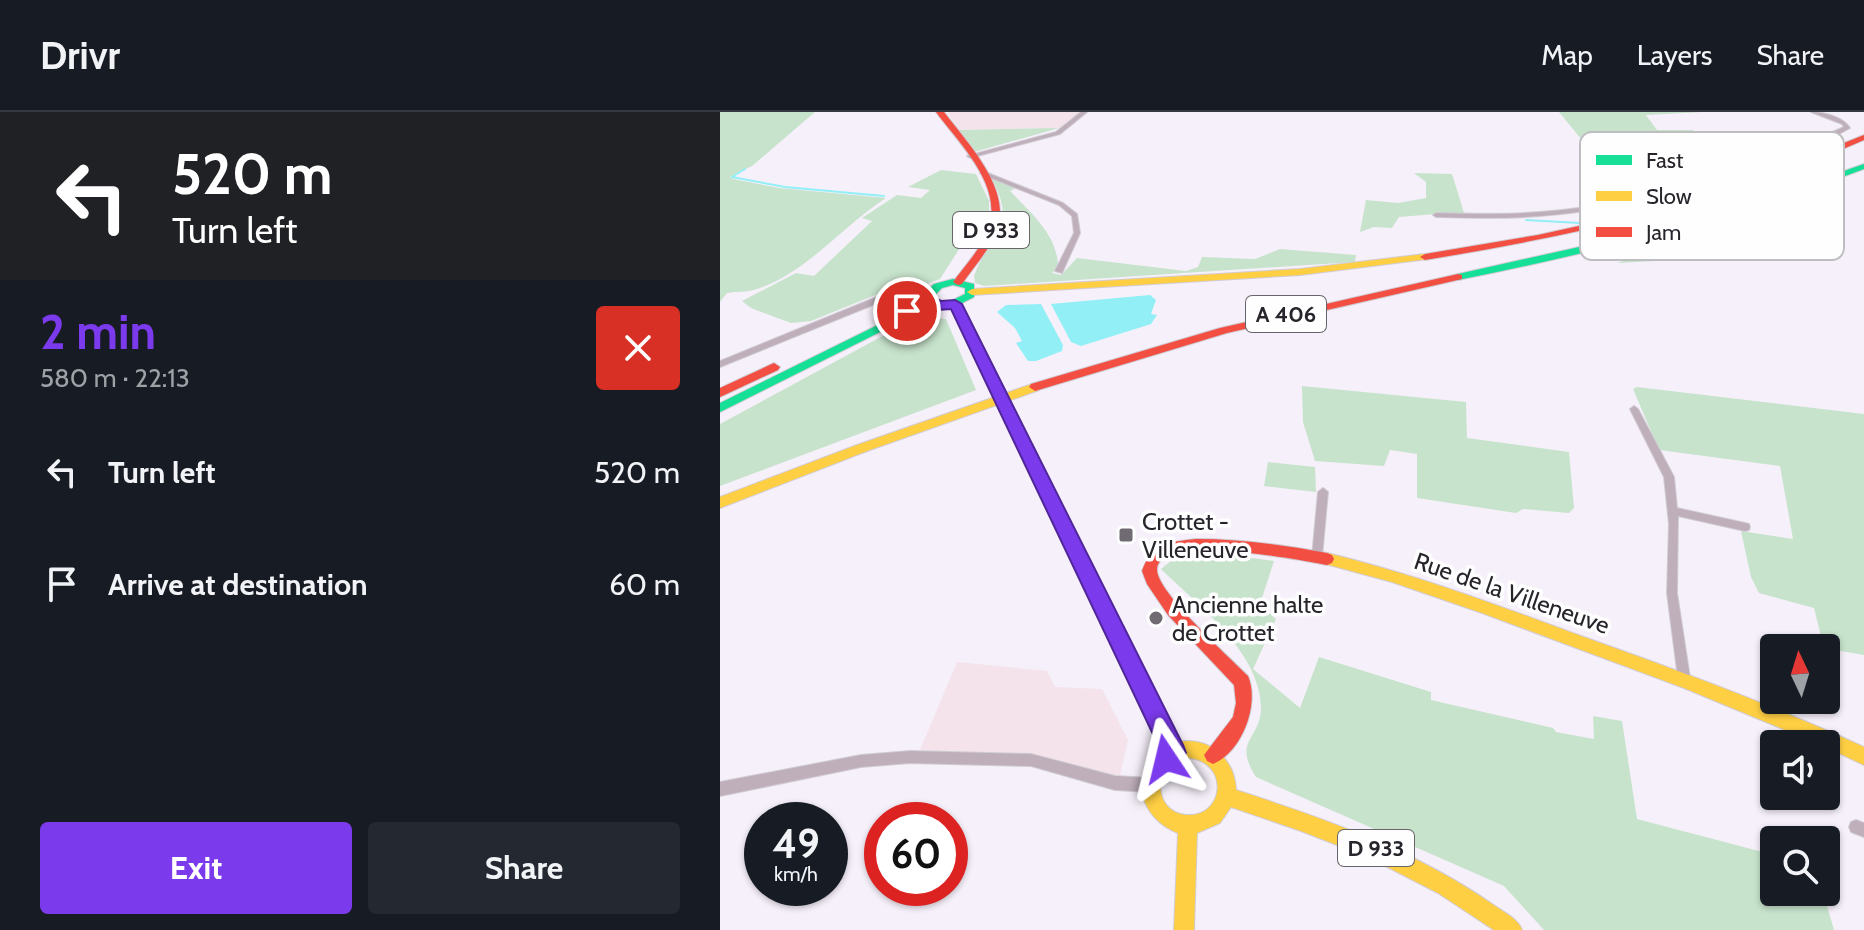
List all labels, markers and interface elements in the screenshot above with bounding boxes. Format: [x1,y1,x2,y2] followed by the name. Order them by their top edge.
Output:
[40,32,120,79] text: Drivr
[1541,38,1593,72] text: Map
[1637,38,1712,72] text: Layers
[1756,38,1824,72] text: Share
[1580,132,1844,260] legend
[172,140,333,208] text: 520 m
[40,144,144,248] icon: left
[1646,147,1684,174] text: Fast
[1646,183,1692,210] text: Slow
[172,208,297,252] text: Turn left
[953,212,1029,248] road number: D 933
[1645,219,1681,246] text: Jam
[873,277,941,345] pin
[885,289,929,333] icon: arrive
[1246,296,1326,332] road number: A 406
[40,303,156,361] text: 2 min
[596,306,680,390] button: close
[40,362,190,394] text: 580 m · 22:13
[40,450,84,494] icon: left
[108,454,216,491] text: Turn left
[594,454,680,491] text: 520 m
[1142,507,1248,564] place label: Crottet - Villeneuve
[1117,526,1135,544] marker: Crottet - Villeneuve
[1411,546,1613,640] street label: Rue de la Villeneuve
[40,562,84,606] icon: arrive
[108,566,368,603] text: Arrive at destination
[609,566,680,603] text: 60 m
[1172,590,1323,647] place label: Ancienne halte de Crottet
[1147,609,1165,627] marker: Ancienne halte de Crottet
[1760,634,1840,714] north arrow
[1760,634,1840,906] map controls
[1124,717,1208,801] position arrow
[1760,730,1840,810] button: sound
[864,802,968,906] speed limit sign: 60
[772,819,820,868] text: 49
[40,822,352,914] button: Exit
[368,822,680,914] button: Share
[1760,826,1840,906] button: search
[1338,830,1414,866] road number: D 933
[774,862,818,886] text: km/h

